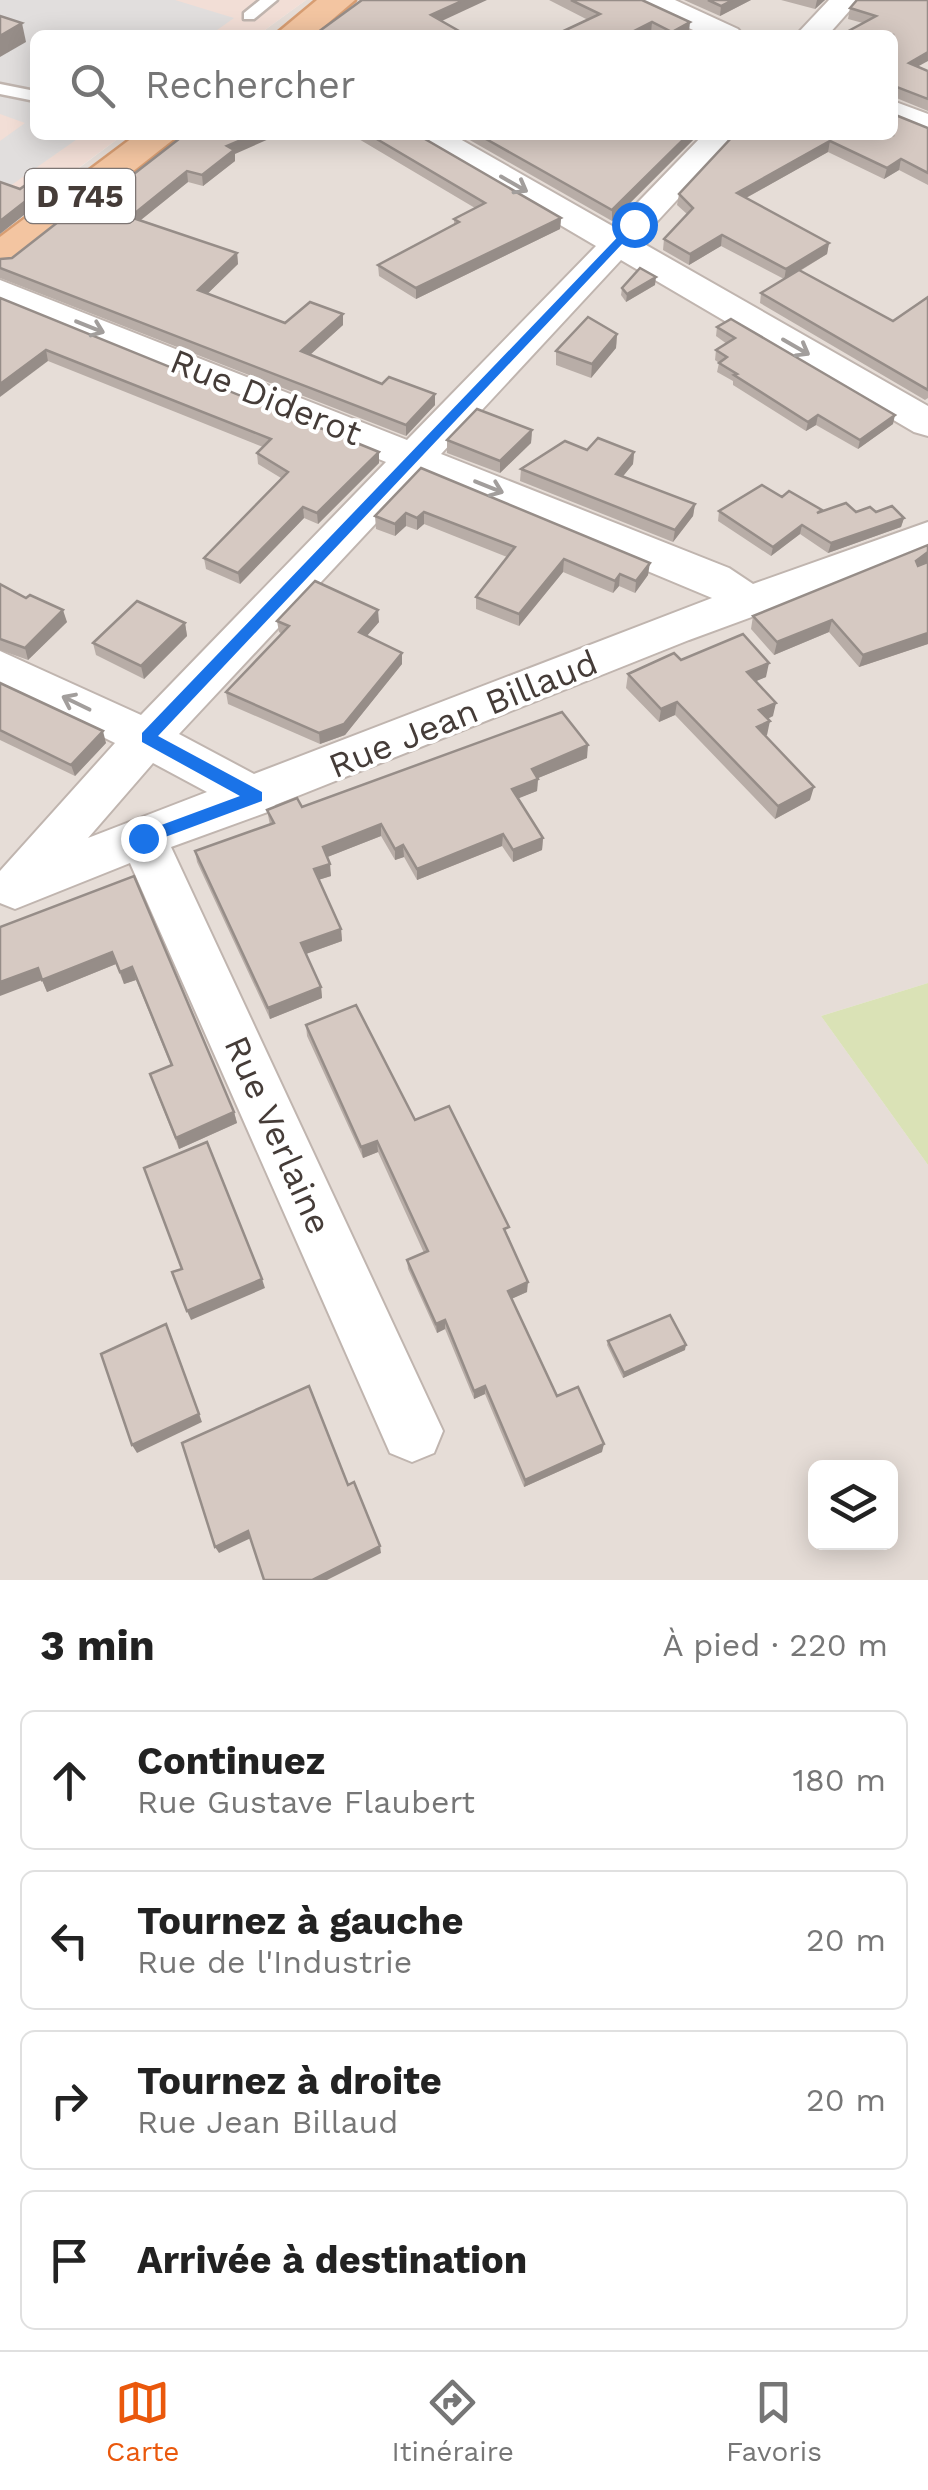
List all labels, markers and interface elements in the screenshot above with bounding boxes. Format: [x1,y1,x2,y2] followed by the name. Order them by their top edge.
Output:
[30,30,898,140] search box
[65,58,120,113] icon: search
[145,63,355,107] text: Rechercher
[25,169,135,223] road number: D 745
[500,174,528,194] one-way arrow
[612,202,658,248] route start
[75,319,105,337] one-way arrow
[781,337,810,357] one-way arrow
[164,340,368,454] street label: Rue Diderot
[474,480,504,498] one-way arrow
[323,641,603,787] street label: Rue Jean Billaud
[62,693,92,712] one-way arrow
[121,816,167,862] route end
[216,1029,340,1241] street label: Rue Verlaine
[808,1460,898,1550] map controls
[808,1460,898,1550] button: layers
[40,1621,155,1670] text: 3 min
[662,1626,888,1664] text: À pied · 220 m
[137,1739,325,1783] text: Continuez
[42,1753,97,1808] icon: ahead
[792,1761,886,1799] text: 180 m
[137,1783,475,1821] text: Rue Gustave Flaubert
[137,1899,463,1943] text: Tournez à gauche
[42,1913,97,1968] icon: left
[806,1921,886,1959] text: 20 m
[137,1943,412,1981] text: Rue de l'Industrie
[137,2059,442,2103] text: Tournez à droite
[42,2073,97,2128] icon: right
[806,2081,886,2119] text: 20 m
[137,2103,398,2141] text: Rue Jean Billaud
[42,2233,97,2288] icon: arrive
[137,2238,527,2282] text: Arrivée à destination
[106,2375,180,2468] tab: Carte
[392,2375,514,2468] tab: Itinéraire
[726,2375,822,2468] tab: Favoris

